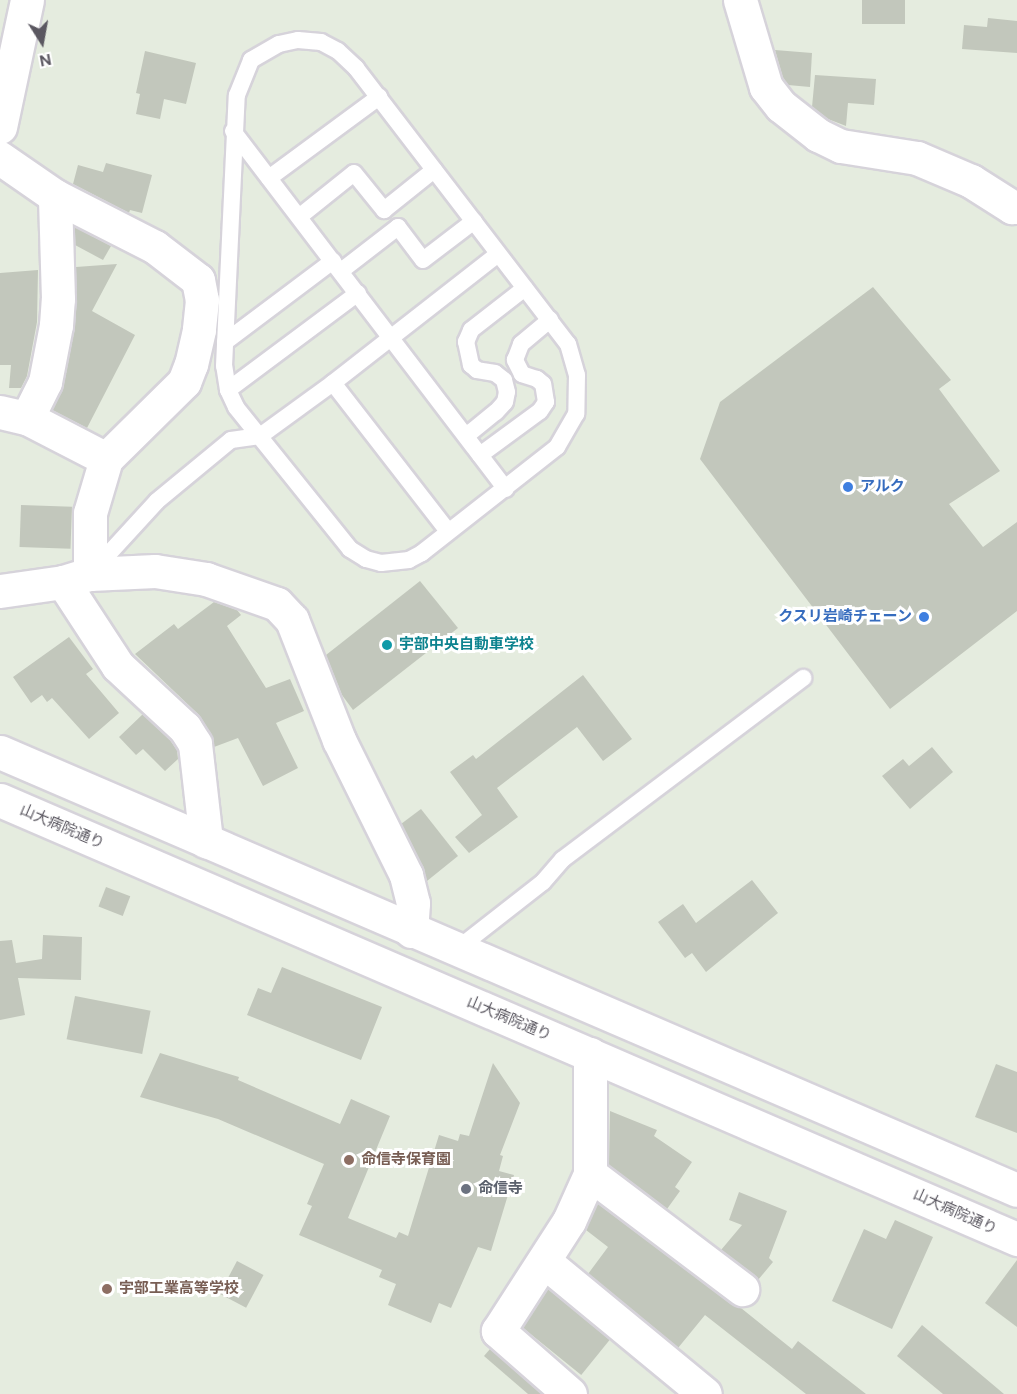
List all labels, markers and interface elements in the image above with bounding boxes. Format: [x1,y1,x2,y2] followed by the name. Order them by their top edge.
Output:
[12,12,72,72] north arrow
[38,49,53,72] text: N
[860,478,905,496] place label: アルク
[841,480,855,494] marker: アルク
[777,608,912,626] place label: クスリ岩崎チェーン
[917,610,931,624] marker: クスリ岩崎チェーン
[399,636,534,654] place label: 宇部中央自動車学校
[380,638,394,652] marker: 宇部中央自動車学校
[17,801,107,853] street label: 山大病院通り
[464,993,554,1045] street label: 山大病院通り
[361,1151,451,1169] place label: 命信寺保育園
[342,1153,356,1167] marker: 命信寺保育園
[478,1180,523,1198] place label: 命信寺
[459,1182,473,1196] marker: 命信寺
[910,1185,1000,1239] street label: 山大病院通り
[119,1280,239,1298] place label: 宇部工業高等学校
[100,1282,114,1296] marker: 宇部工業高等学校

